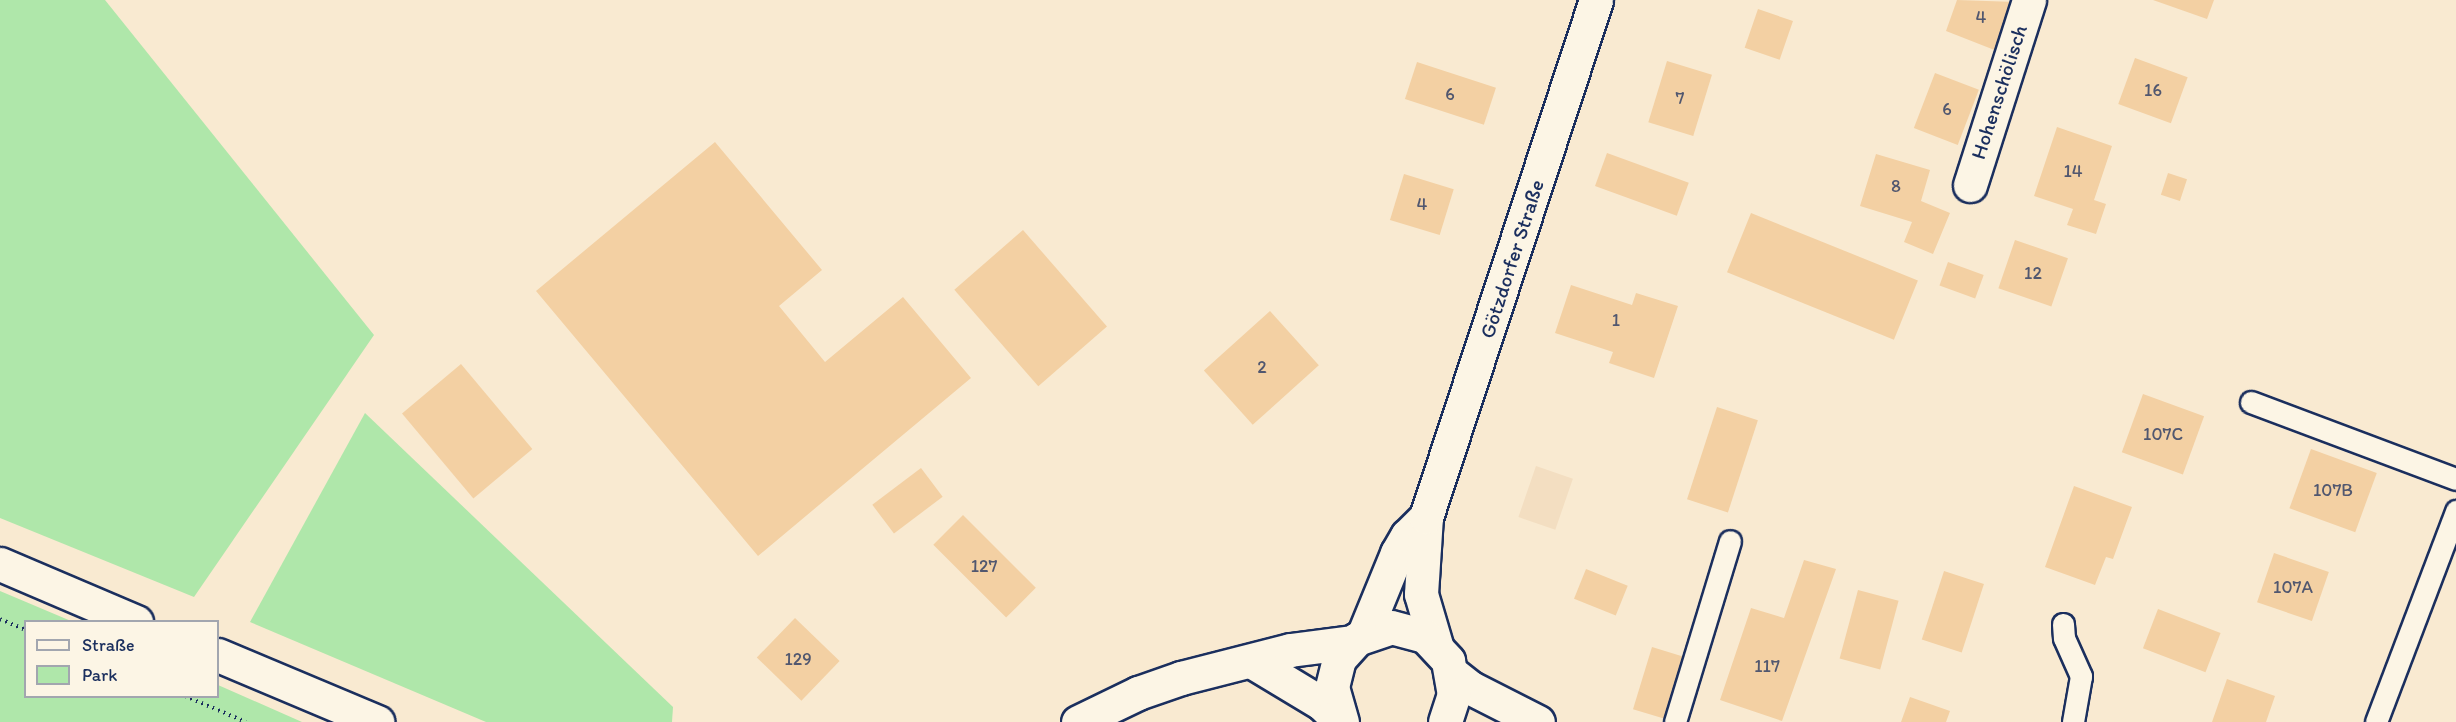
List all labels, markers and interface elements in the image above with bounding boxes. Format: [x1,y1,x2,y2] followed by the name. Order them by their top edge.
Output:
[1976,6,1986,28] house number: 4
[1965,22,2033,162] street label: Hohenschölisch
[2144,79,2162,101] house number: 16
[1445,83,1455,105] house number: 6
[1676,87,1684,109] house number: 7
[1942,98,1952,120] house number: 6
[2063,160,2083,182] house number: 14
[1891,175,1901,197] house number: 8
[1474,176,1550,342] street label: Götzdorfer Straße
[1417,193,1427,215] house number: 4
[2024,262,2042,284] house number: 12
[1612,309,1620,331] house number: 1
[1257,356,1267,378] house number: 2
[2143,423,2183,445] house number: 107C
[2313,479,2353,501] house number: 107B
[971,555,997,577] house number: 127
[2273,576,2313,598] house number: 107A
[24,620,219,698] legend
[82,634,135,656] text: Straße
[784,648,812,670] house number: 129
[1754,655,1780,677] house number: 117
[82,664,117,686] text: Park

